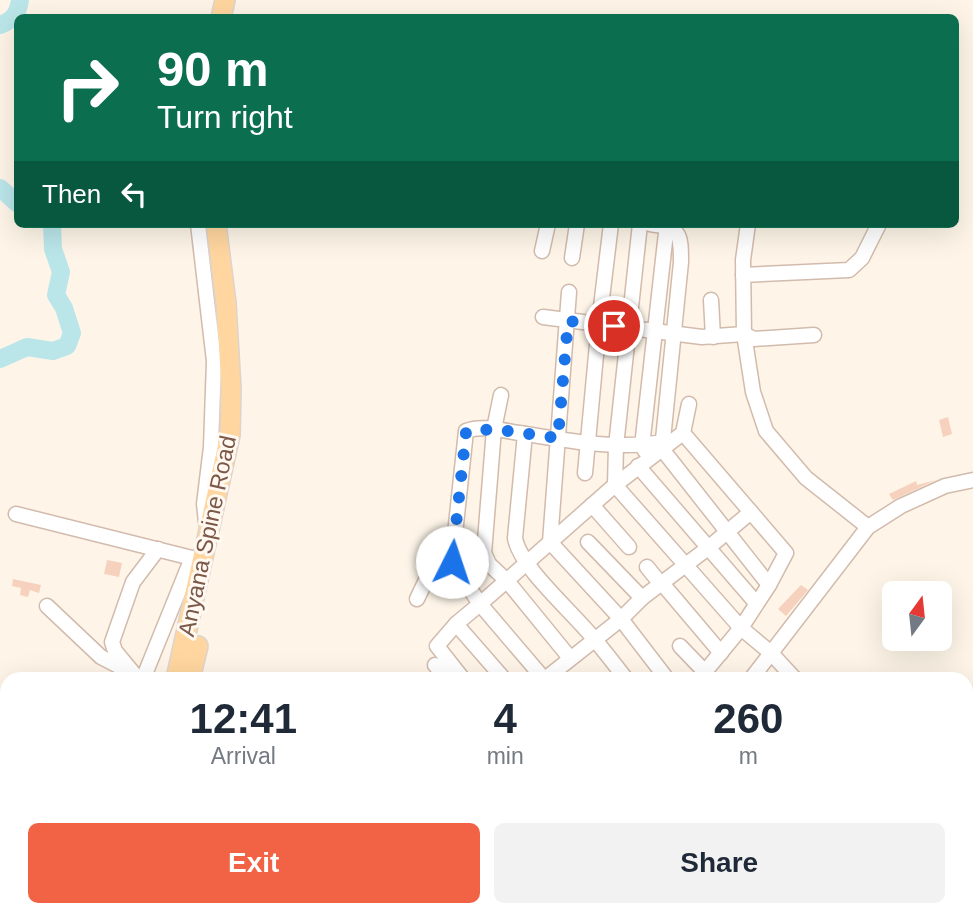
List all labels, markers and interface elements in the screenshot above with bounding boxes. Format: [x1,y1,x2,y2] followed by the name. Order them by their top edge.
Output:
[42,42,133,133] icon: right
[157,42,269,96] text: 90 m
[157,99,293,135] text: Turn right
[115,175,153,213] icon: left
[42,179,101,209] text: Then
[584,296,644,356] pin
[595,307,633,345] icon: arrive
[173,433,241,639] street label: Anyana Spine Road
[415,525,489,599] position arrow
[882,581,952,651] north arrow
[882,581,952,651] map controls
[190,695,297,742] text: 12:41
[493,695,517,742] text: 4
[713,695,783,742] text: 260
[211,743,276,769] text: Arrival
[487,743,524,769] text: min
[739,743,758,769] text: m
[28,823,480,903] button: Exit
[494,823,945,903] button: Share

